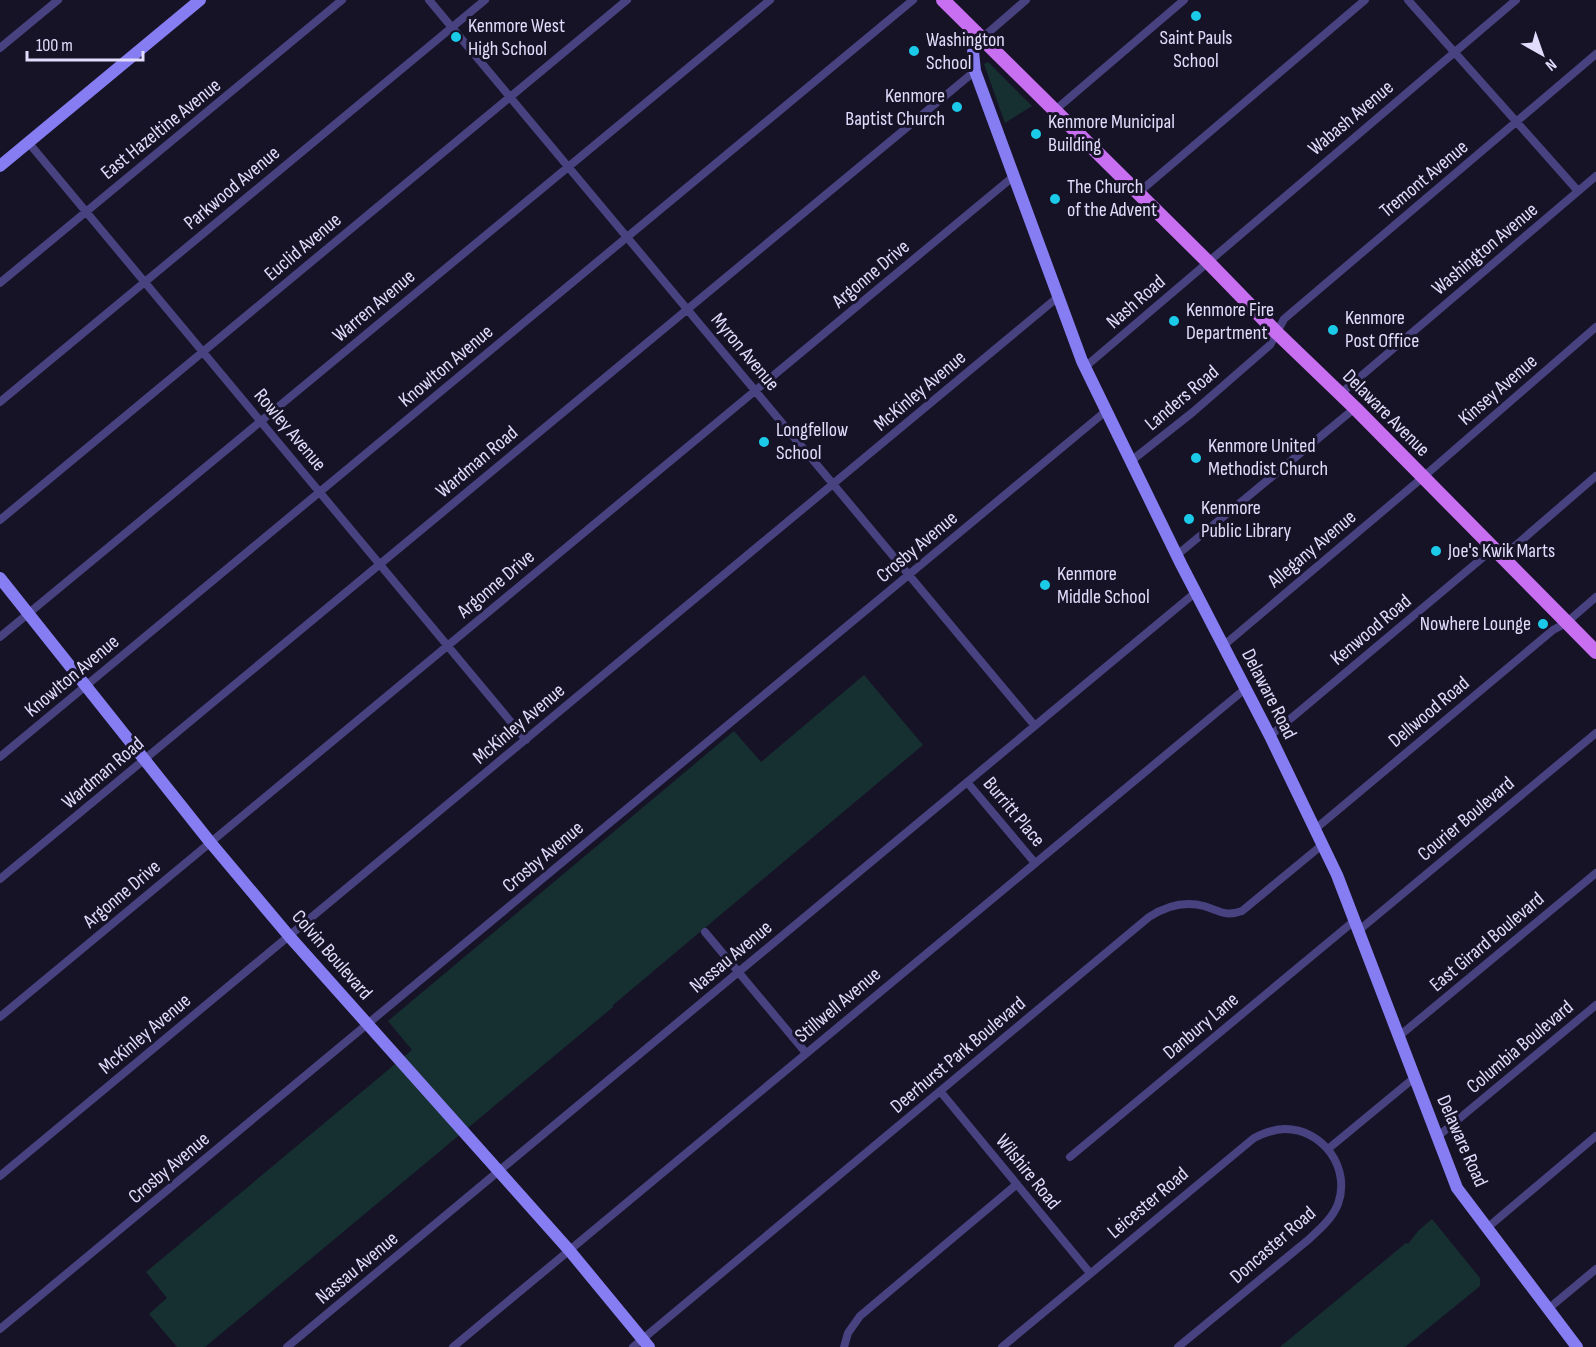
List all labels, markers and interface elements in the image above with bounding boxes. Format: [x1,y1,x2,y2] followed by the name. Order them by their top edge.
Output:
[1189,9,1203,23] marker: Saint Pauls School
[468,14,565,61] place label: Kenmore West High School
[27,24,142,62] scale bar
[1512,24,1572,84] north arrow
[1159,26,1233,73] place label: Saint Pauls School
[926,28,1005,75] place label: Washington School
[449,30,463,44] marker: Kenmore West High School
[36,35,73,56] text: 100 m
[907,44,921,58] marker: Washington School
[1541,54,1560,74] text: N
[96,73,226,185] street label: East Hazeltine Avenue
[1303,75,1399,161] street label: Wabash Avenue
[845,84,945,131] place label: Kenmore Baptist Church
[950,100,964,114] marker: Kenmore Baptist Church
[1048,110,1175,157] place label: Kenmore Municipal Building
[1029,127,1043,141] marker: Kenmore Municipal Building
[1375,135,1473,223] street label: Tremont Avenue
[179,141,285,235] street label: Parkwood Avenue
[1067,175,1157,222] place label: The Church of the Advent
[1048,192,1062,206] marker: The Church of the Advent
[1427,198,1543,300] street label: Washington Avenue
[260,208,346,286] street label: Euclid Avenue
[827,235,915,314] street label: Argonne Drive
[328,265,420,347] street label: Warren Avenue
[1102,270,1170,334] street label: Nash Road
[1186,298,1274,345] place label: Kenmore Fire Department
[1345,306,1419,353] place label: Kenmore Post Office
[706,308,784,396] street label: Myron Avenue
[1167,314,1181,328] marker: Kenmore Fire Department
[394,320,498,412] street label: Knowlton Avenue
[1326,323,1340,337] marker: Kenmore Post Office
[869,346,971,436] street label: McKinley Avenue
[1454,349,1542,431] street label: Kinsey Avenue
[1140,360,1224,436] street label: Landers Road
[1337,364,1435,462] street label: Delaware Avenue
[249,384,331,476] street label: Rowley Avenue
[776,418,848,465] place label: Longfellow School
[431,421,523,503] street label: Wardman Road
[1208,434,1328,481] place label: Kenmore United Methodist Church
[757,435,771,449] marker: Longfellow School
[1189,451,1203,465] marker: Kenmore United Methodist Church
[1201,496,1292,543] place label: Kenmore Public Library
[1262,505,1361,594] street label: Allegany Avenue
[872,506,962,588] street label: Crosby Avenue
[1182,512,1196,526] marker: Kenmore Public Library
[1447,539,1555,563] place label: Joe's Kwik Marts
[1429,544,1443,558] marker: Joe's Kwik Marts
[452,545,540,624] street label: Argonne Drive
[1057,562,1150,609] place label: Kenmore Middle School
[1038,578,1052,592] marker: Kenmore Middle School
[1326,589,1416,671] street label: Kenwood Road
[1420,612,1531,636] place label: Nowhere Lounge
[1536,617,1550,631] marker: Nowhere Lounge
[20,630,124,722] street label: Knowlton Avenue
[1236,645,1302,743] street label: Delaware Road
[1384,671,1474,753] street label: Dellwood Road
[468,679,570,769] street label: McKinley Avenue
[57,732,149,814] street label: Wardman Road
[978,772,1050,852] street label: Burritt Place
[1413,772,1519,866] street label: Courier Boulevard
[498,816,588,898] street label: Crosby Avenue
[78,855,166,934] street label: Argonne Drive
[1425,887,1549,997] street label: East Girard Boulevard
[287,905,377,1005] street label: Colvin Boulevard
[685,916,777,998] street label: Nassau Avenue
[790,962,886,1048] street label: Stillwell Avenue
[1158,988,1244,1064] street label: Danbury Lane
[94,989,196,1079] street label: McKinley Avenue
[886,991,1030,1119] street label: Deerhurst Park Boulevard
[1462,995,1578,1099] street label: Columbia Boulevard
[1431,1091,1493,1191] street label: Delaware Road
[124,1127,214,1209] street label: Crosby Avenue
[990,1130,1066,1214] street label: Wilshire Road
[1103,1162,1193,1244] street label: Leicester Road
[1225,1201,1321,1289] street label: Doncaster Road
[311,1227,403,1309] street label: Nassau Avenue

